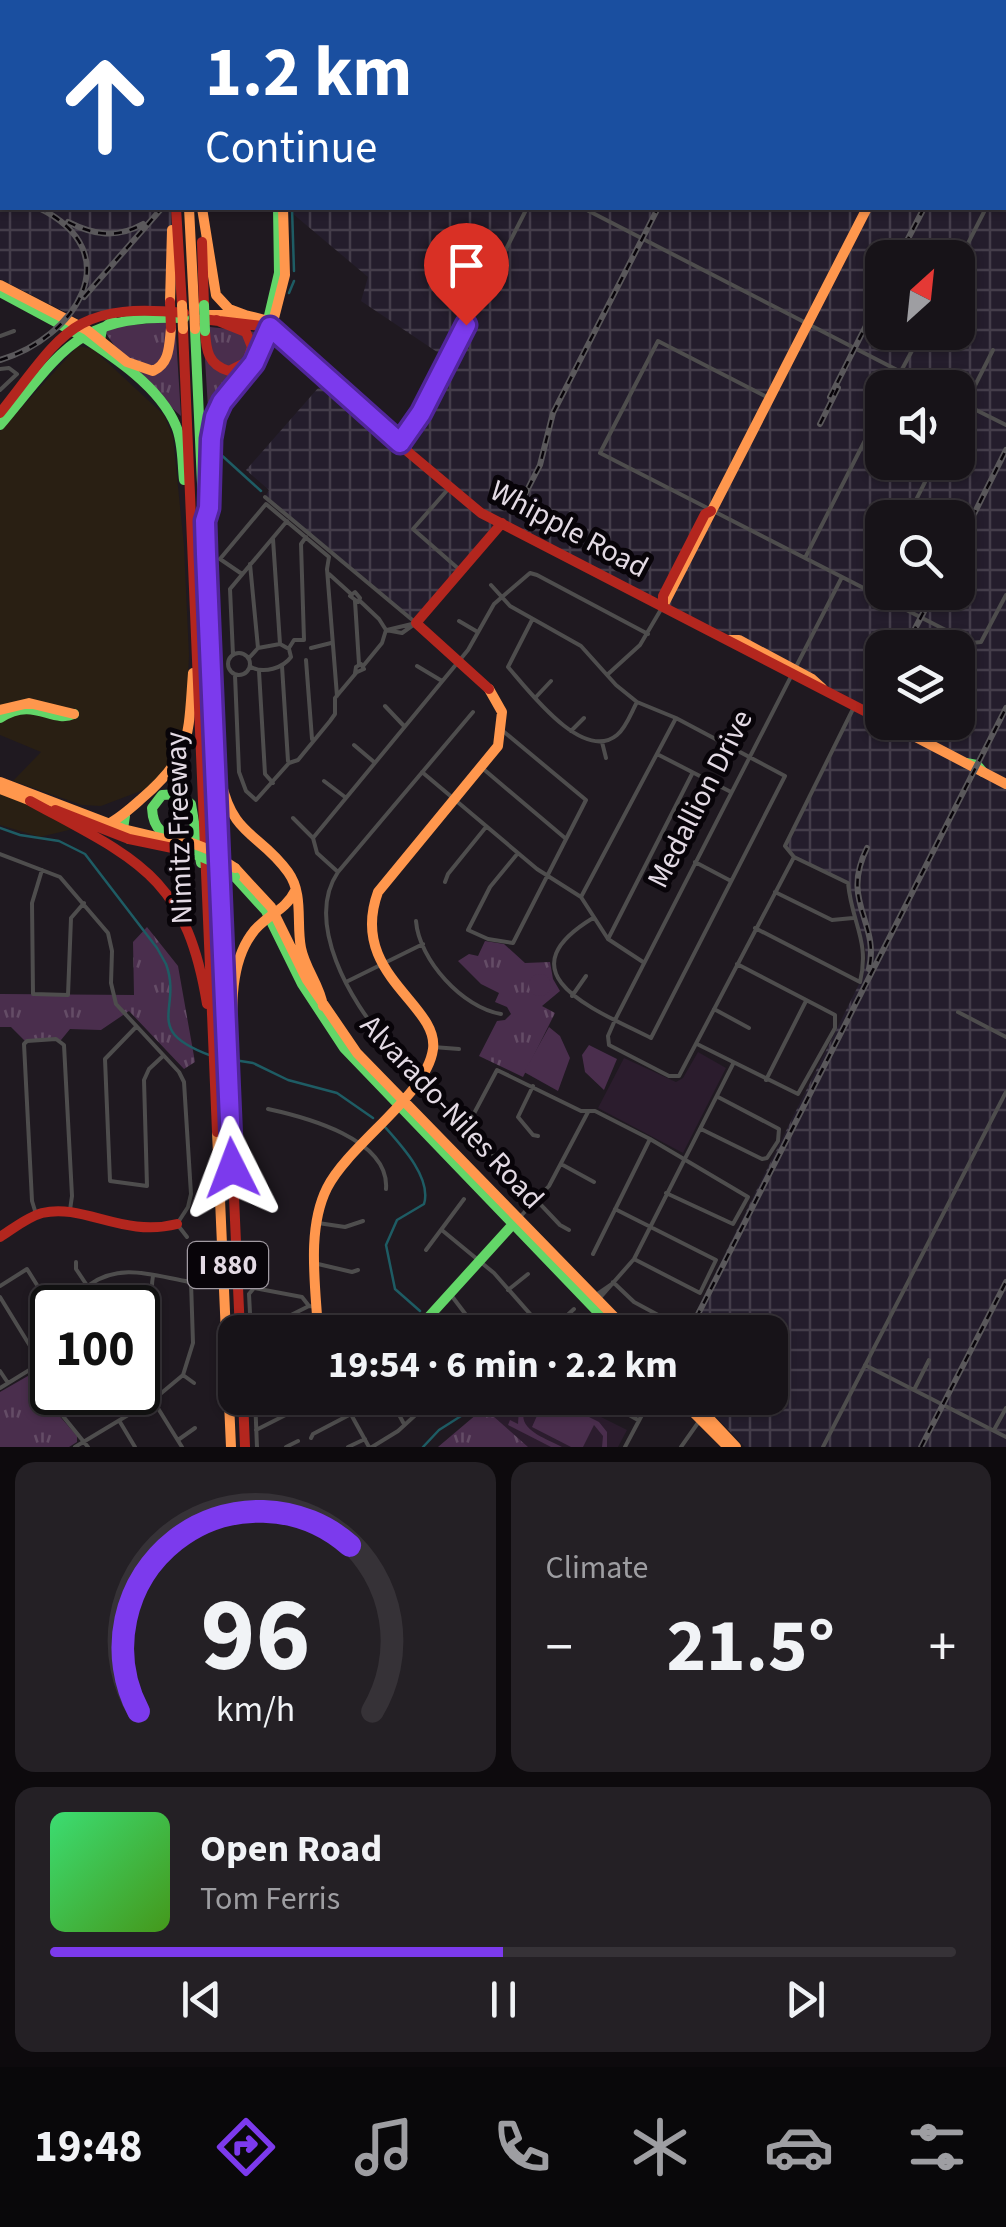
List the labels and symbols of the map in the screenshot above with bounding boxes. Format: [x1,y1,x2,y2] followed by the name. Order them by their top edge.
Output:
[424,223,509,326] pin
[865,240,975,350] north arrow
[482,469,656,589] street label: Whipple Road
[637,702,763,896] street label: Medallion Drive
[154,731,204,925] street label: Nimitz Freeway
[350,1005,554,1219] street label: Alvarado-Niles Road
[180,1116,284,1220] position arrow
[188,1242,268,1288] road number: I 880
[30,1285,160,1415] speed limit sign: 100

